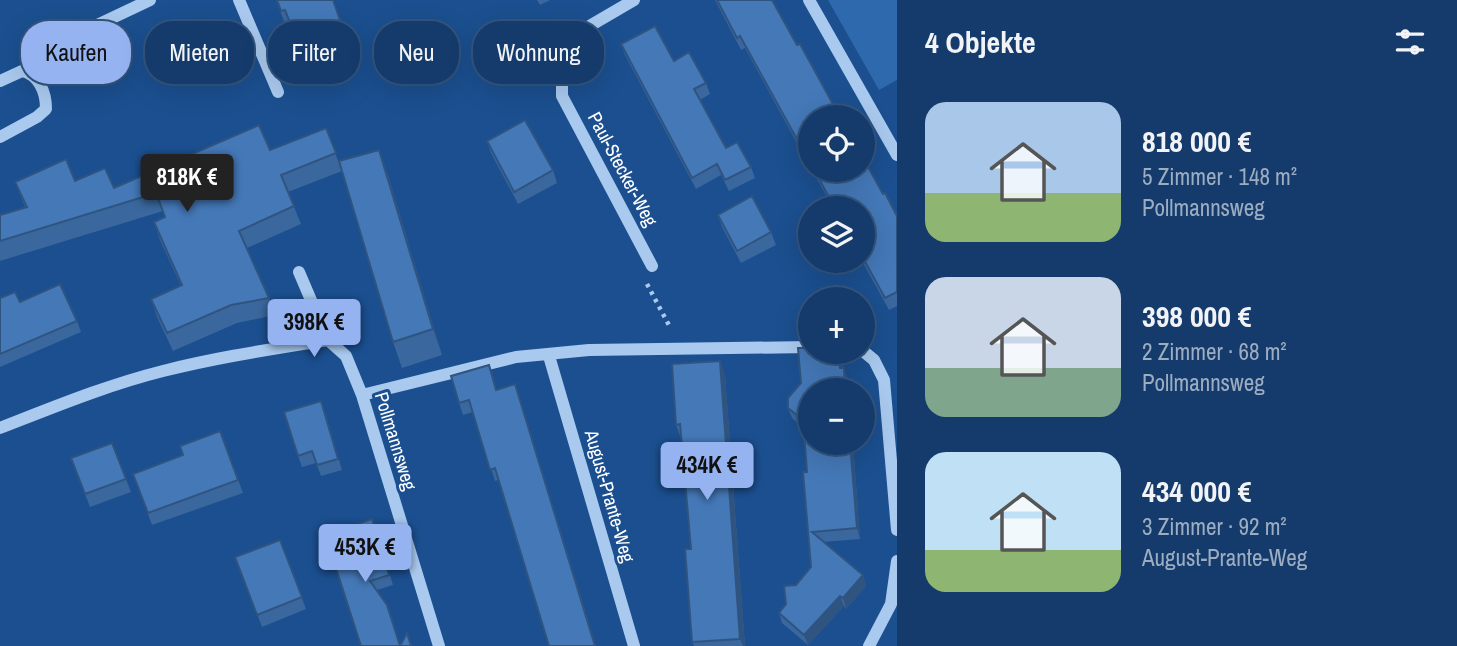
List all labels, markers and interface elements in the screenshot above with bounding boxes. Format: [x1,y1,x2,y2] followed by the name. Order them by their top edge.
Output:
[21,21,131,84] chip: Kaufen
[145,21,254,84] chip: Mieten
[268,21,360,84] chip: Filter
[374,21,459,84] chip: Neu
[473,21,604,84] chip: Wohnung
[925,22,1036,62] text: 4 Objekte
[1391,23,1429,61] icon: filters
[798,105,875,455] map controls
[798,105,875,182] button: locate
[582,107,664,231] street label: Paul-Stecker-Weg
[1142,121,1251,161] text: 818 000 €
[981,130,1065,214] icon: home
[130,154,244,214] pin: 818K €
[157,161,217,192] text: 818K €
[1142,161,1297,192] text: 5 Zimmer · 148 m²
[1142,192,1265,223] text: Pollmannsweg
[798,196,875,273] button: layers
[798,287,875,364] button: +
[1142,296,1251,336] text: 398 000 €
[257,300,371,359] pin: 398K €
[981,305,1065,389] icon: home
[284,306,344,337] text: 398K €
[1142,336,1287,367] text: 2 Zimmer · 68 m²
[1142,367,1265,398] text: Pollmannsweg
[798,378,875,455] button: −
[369,389,423,494] street label: Pollmannsweg
[578,426,641,566] street label: August-Prante-Weg
[650,442,764,502] pin: 434K €
[677,449,737,480] text: 434K €
[1142,471,1251,511] text: 434 000 €
[981,480,1065,564] icon: home
[1142,511,1287,542] text: 3 Zimmer · 92 m²
[308,524,422,584] pin: 453K €
[335,531,395,562] text: 453K €
[1142,542,1307,573] text: August-Prante-Weg

